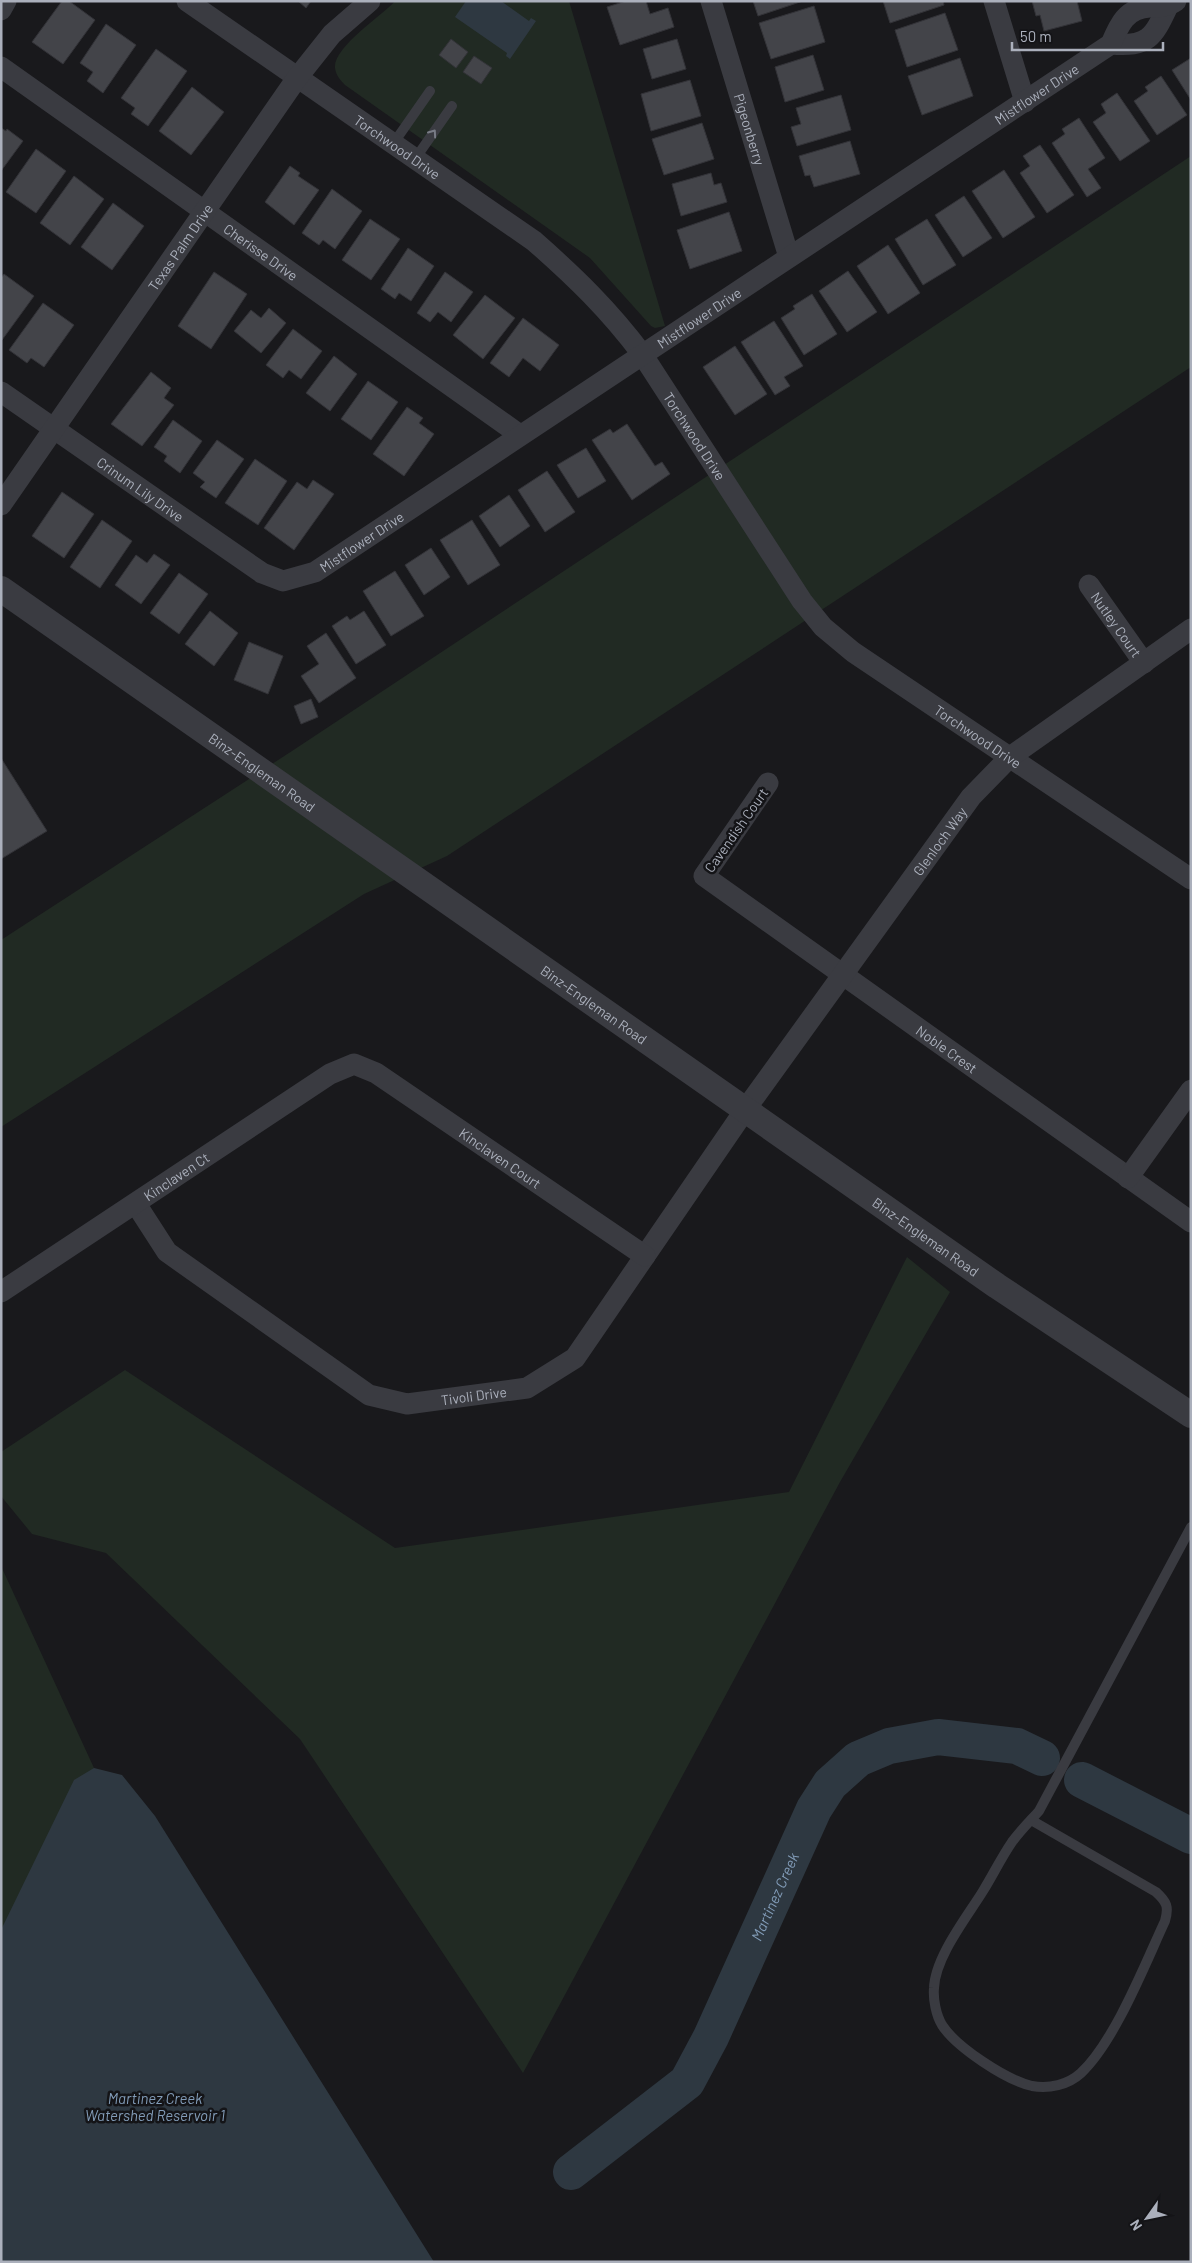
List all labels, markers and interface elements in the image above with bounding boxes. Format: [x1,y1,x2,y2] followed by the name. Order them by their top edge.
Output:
[1012,20,1163,52] scale bar
[1020,27,1052,45] text: 50 m
[991,59,1082,128] street label: Mistflower Drive
[731,91,769,168] street label: Pigeonberry
[351,111,444,182] street label: Torchwood Drive
[427,129,436,138] one-way arrow
[144,200,216,294] street label: Texas Palm Drive
[221,219,302,284] street label: Cherisse Drive
[654,283,744,351] street label: Mistflower Drive
[660,389,730,483] street label: Torchwood Drive
[94,453,187,525] street label: Crinum Lily Drive
[316,507,407,575] street label: Mistflower Drive
[1088,588,1145,660] street label: Nutley Court
[931,701,1025,771] street label: Torchwood Drive
[206,729,319,815] street label: Binz-Engleman Road
[701,785,771,875] street label: Cavendish Court
[909,803,970,878] street label: Glenloch Way
[538,961,651,1047] street label: Binz-Engleman Road
[913,1021,981,1076] street label: Noble Crest
[456,1124,545,1192] street label: Kinclaven Court
[140,1148,212,1204] street label: Kinclaven Ct
[870,1193,982,1279] street label: Binz-Engleman Road
[440,1382,508,1408] street label: Tivoli Drive
[747,1849,802,1943] water label: Martinez Creek
[85,2089,225,2124] water label: Martinez Creek Watershed Reservoir 1
[1122,2193,1172,2243] north arrow
[1126,2217,1145,2234] text: N

